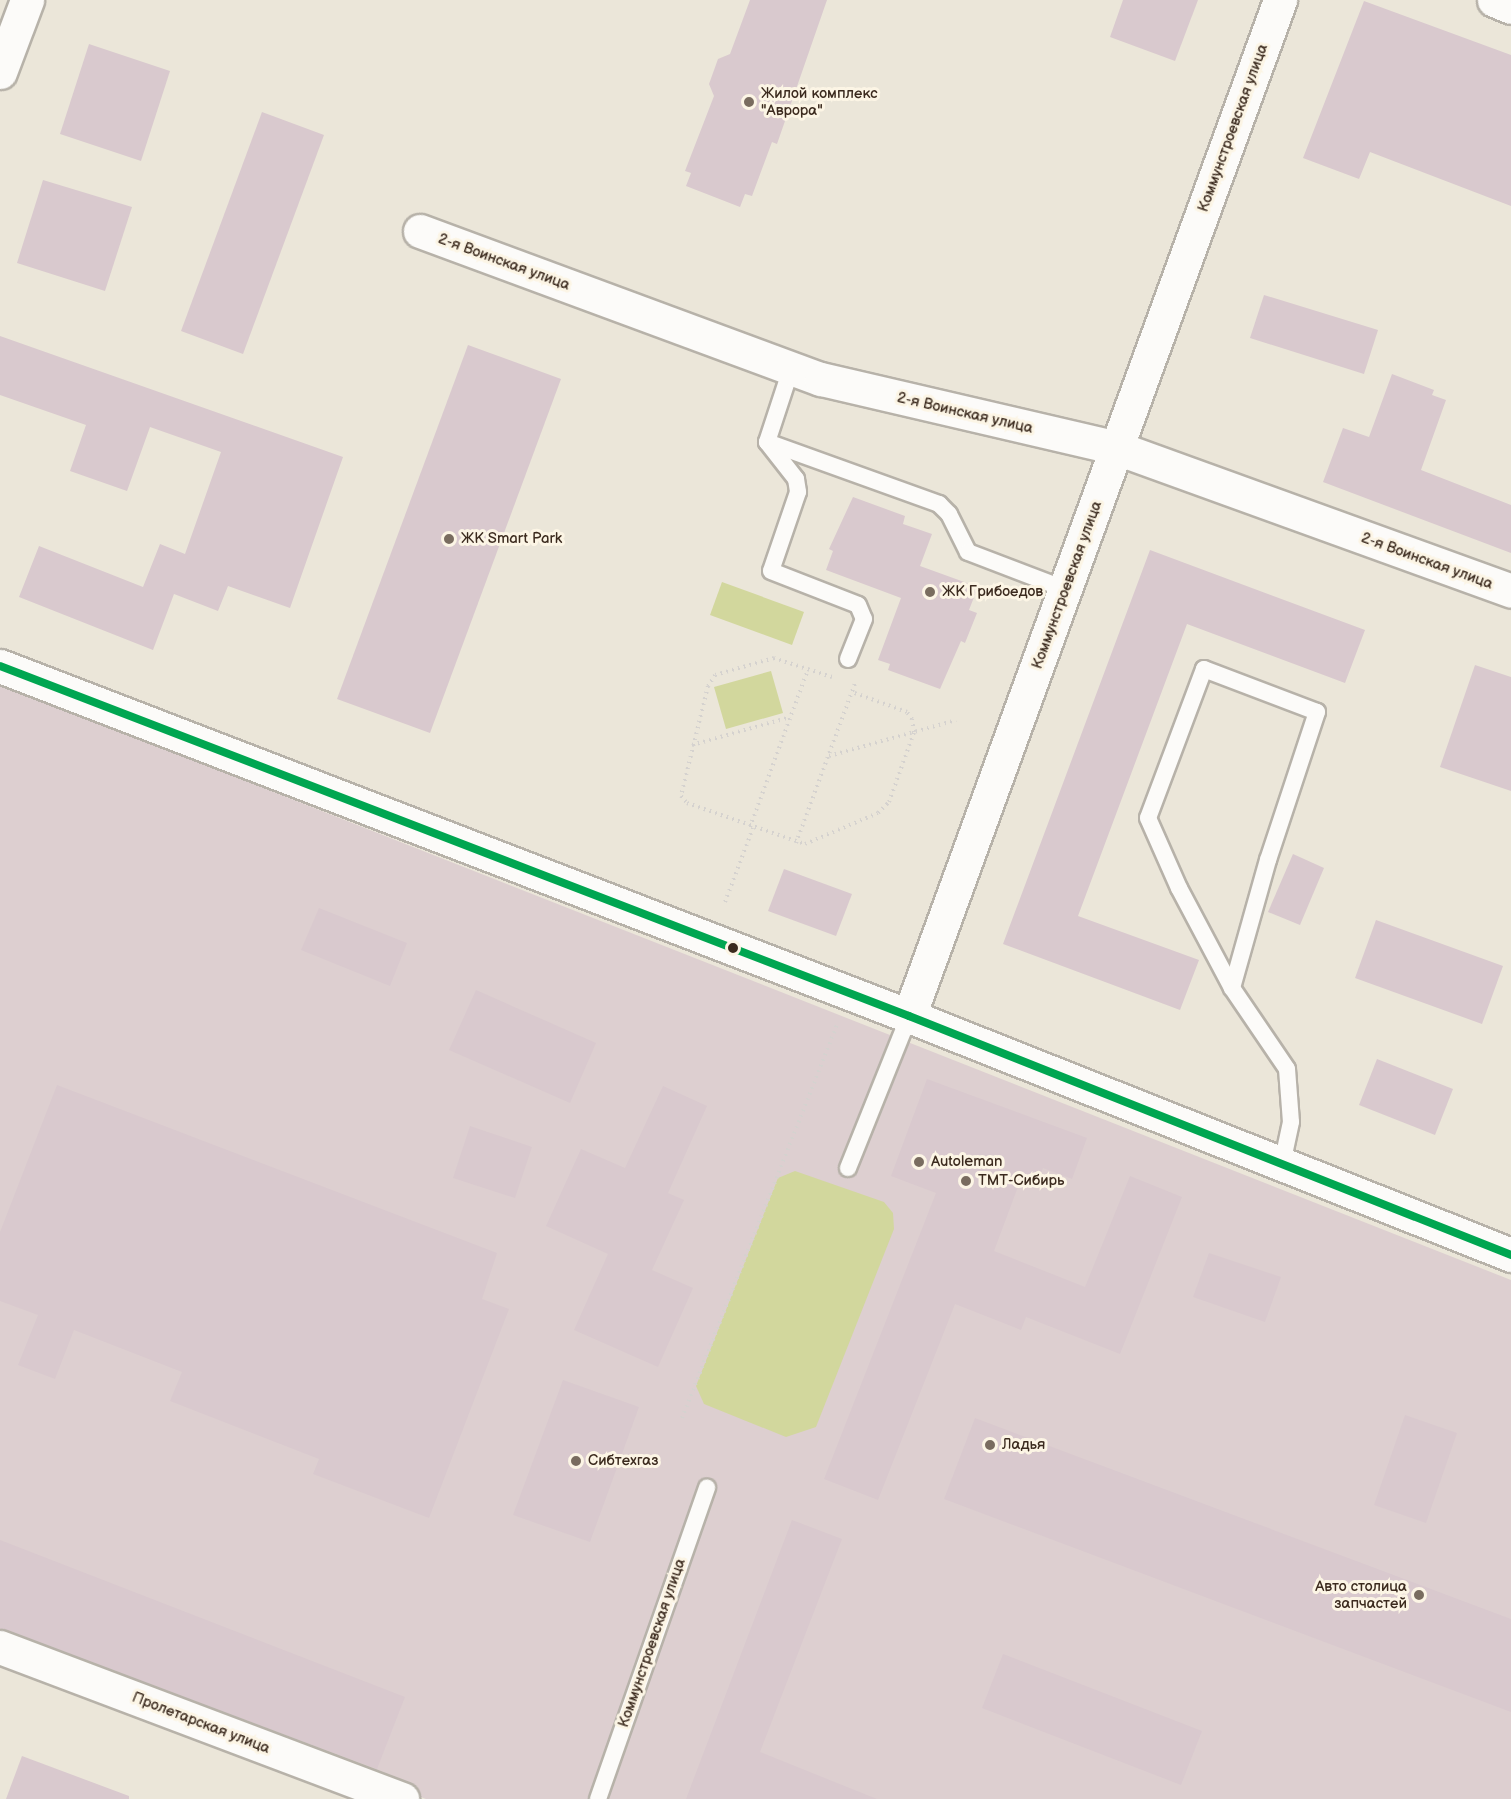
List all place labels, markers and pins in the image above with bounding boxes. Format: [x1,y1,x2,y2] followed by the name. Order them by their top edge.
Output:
[761,84,878,119] place label: Жилой комплекс "Аврора"
[742,95,756,109] marker: Жилой комплекс "Аврора"
[461,530,562,548] place label: ЖК Smart Park
[442,532,456,546] marker: ЖК Smart Park
[942,583,1043,601] place label: ЖК Грибоедов
[923,585,937,599] marker: ЖК Грибоедов
[727,942,739,954] unlabelled marker
[931,1153,1003,1171] place label: Autoleman
[912,1155,926,1169] marker: Autoleman
[978,1172,1064,1190] place label: ТМТ-Сибирь
[959,1174,973,1188] marker: ТМТ-Сибирь
[1002,1436,1045,1454] place label: Ладья
[983,1438,997,1452] marker: Ладья
[588,1452,658,1470] place label: Сибтехгаз
[569,1454,583,1468] marker: Сибтехгаз
[1315,1577,1407,1612] place label: Авто столица запчастей
[1412,1588,1426,1602] marker: Авто столица запчастей

